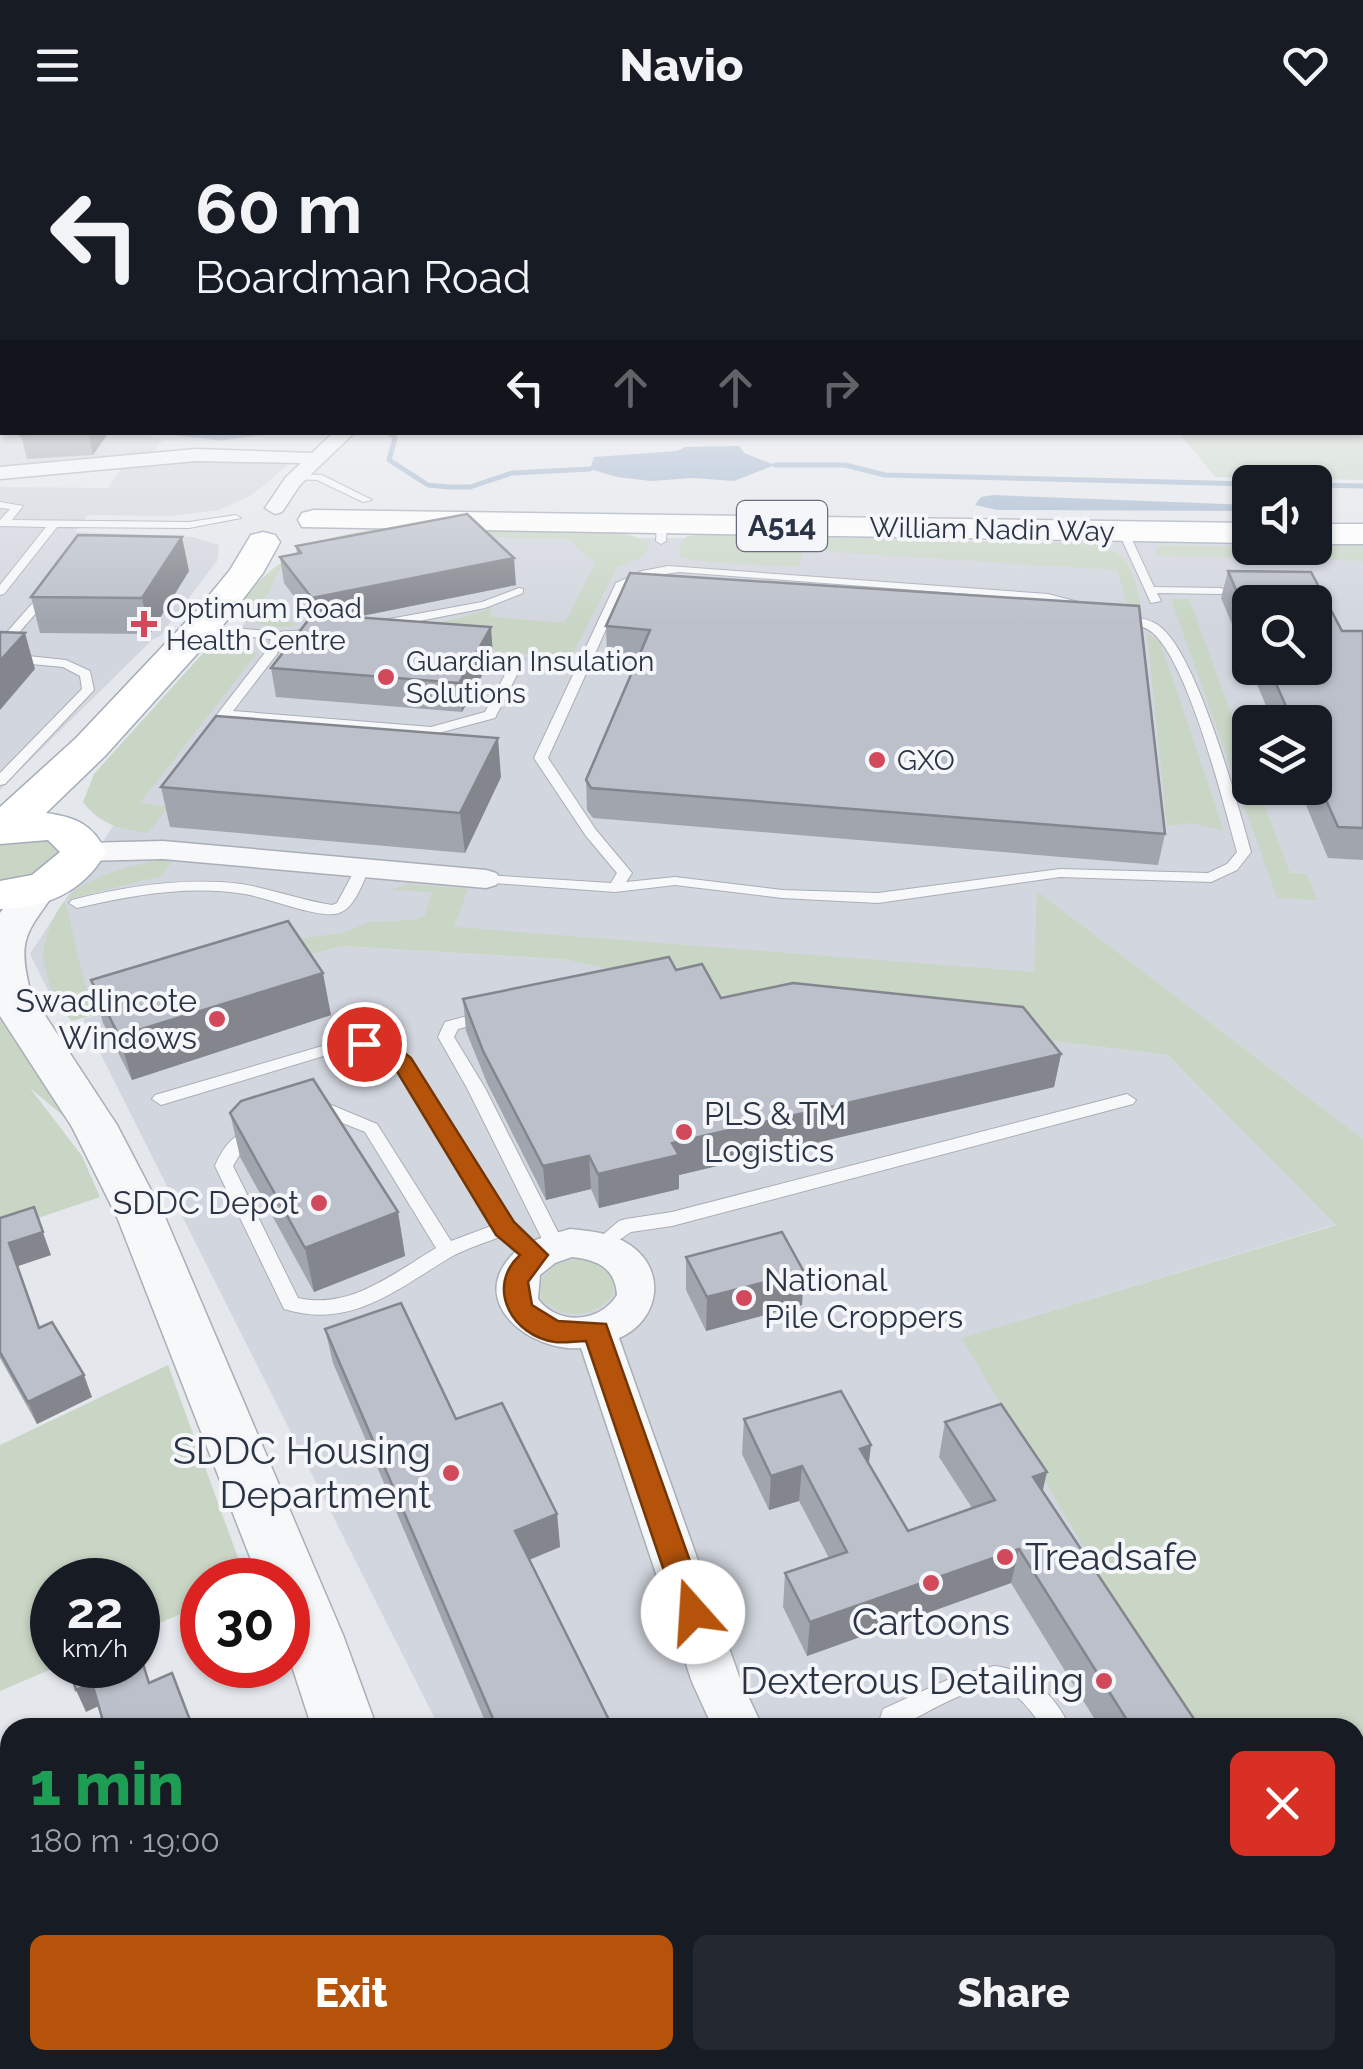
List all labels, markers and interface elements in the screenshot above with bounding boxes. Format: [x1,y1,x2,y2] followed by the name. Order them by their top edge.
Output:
[30,38,85,93] icon: menu
[1278,38,1333,93] icon: heart
[620,39,743,92] text: Navio
[195,167,362,249] text: 60 m
[30,170,160,300] icon: left
[195,251,531,304] text: Boardman Road
[498,360,553,415] icon: left
[603,360,658,415] icon: ahead
[708,360,763,415] icon: ahead
[813,360,868,415] icon: right
[1232,465,1332,805] map controls
[1232,465,1332,565] button: sound
[737,501,827,551] road number: A514
[869,511,1115,548] street label: William Nadin Way
[1232,585,1332,685] button: search
[166,592,362,657] place label: Optimum Road Health Centre
[131,611,157,637] marker: Optimum Road Health Centre
[406,645,654,710] place label: Guardian Insulation Solutions
[375,666,397,688] marker: Guardian Insulation Solutions
[1232,705,1332,805] button: layers
[897,744,955,777] place label: GXO
[866,749,888,771] marker: GXO
[15,982,197,1056] place label: Swadlincote Windows
[322,1002,407,1087] pin
[206,1008,228,1030] marker: Swadlincote Windows
[337,1017,392,1072] icon: arrive
[704,1095,846,1169] place label: PLS & TM Logistics
[673,1121,695,1143] marker: PLS & TM Logistics
[113,1184,299,1221] place label: SDDC Depot
[308,1192,330,1214] marker: SDDC Depot
[764,1261,963,1335] place label: National Pile Croppers
[733,1287,755,1309] marker: National Pile Croppers
[173,1428,431,1517] place label: SDDC Housing Department
[440,1462,462,1484] marker: SDDC Housing Department
[1025,1534,1197,1579] place label: Treadsafe
[994,1546,1016,1568] marker: Treadsafe
[180,1558,310,1688] speed limit sign: 30
[641,1560,745,1664] position arrow
[920,1572,942,1594] marker: Cartoons
[67,1581,123,1640] text: 22
[852,1599,1010,1644] place label: Cartoons
[62,1633,128,1663] text: km/h
[740,1658,1084,1703] place label: Dexterous Detailing
[1093,1670,1115,1692] marker: Dexterous Detailing
[30,1749,184,1819] text: 1 min
[1230,1751,1335,1856] button: close
[30,1822,220,1859] text: 180 m · 19:00
[30,1935,673,2050] button: Exit
[693,1935,1335,2050] button: Share

